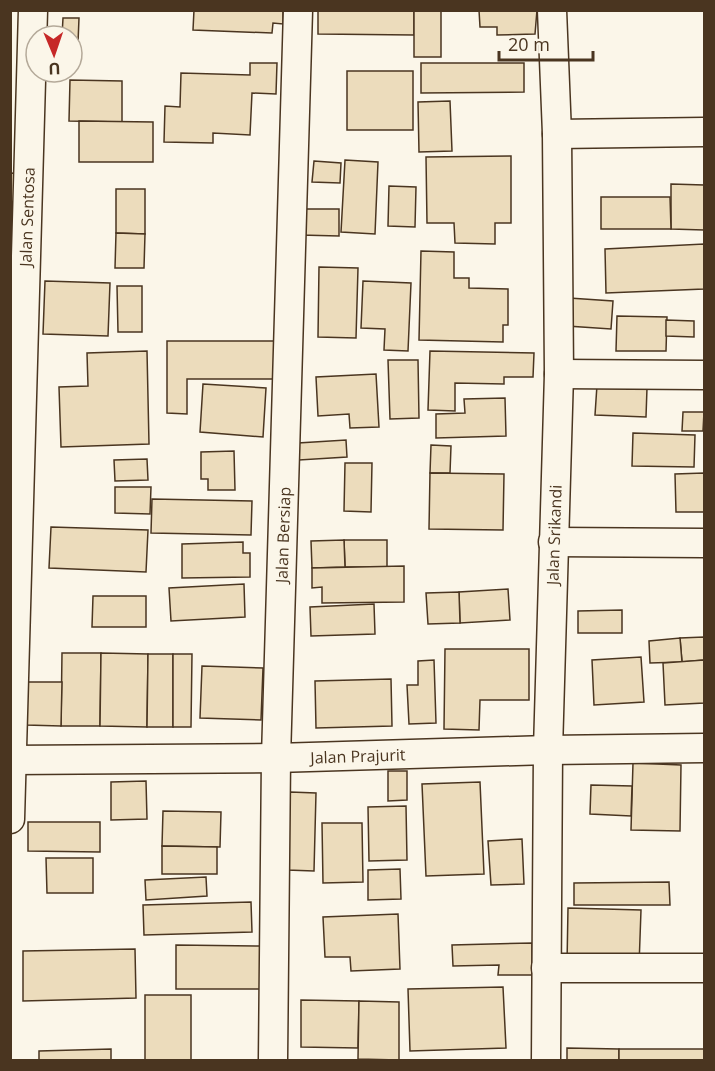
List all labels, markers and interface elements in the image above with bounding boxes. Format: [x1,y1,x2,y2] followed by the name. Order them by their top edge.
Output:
[24,24,84,84] north arrow
[499,24,594,62] scale bar
[508,32,550,56] text: 20 m
[48,58,61,80] text: U
[14,167,40,269] street label: Jalan Sentosa
[541,484,567,588] street label: Jalan Srikandi
[270,486,296,586] street label: Jalan Bersiap
[308,743,406,769] street label: Jalan Prajurit

